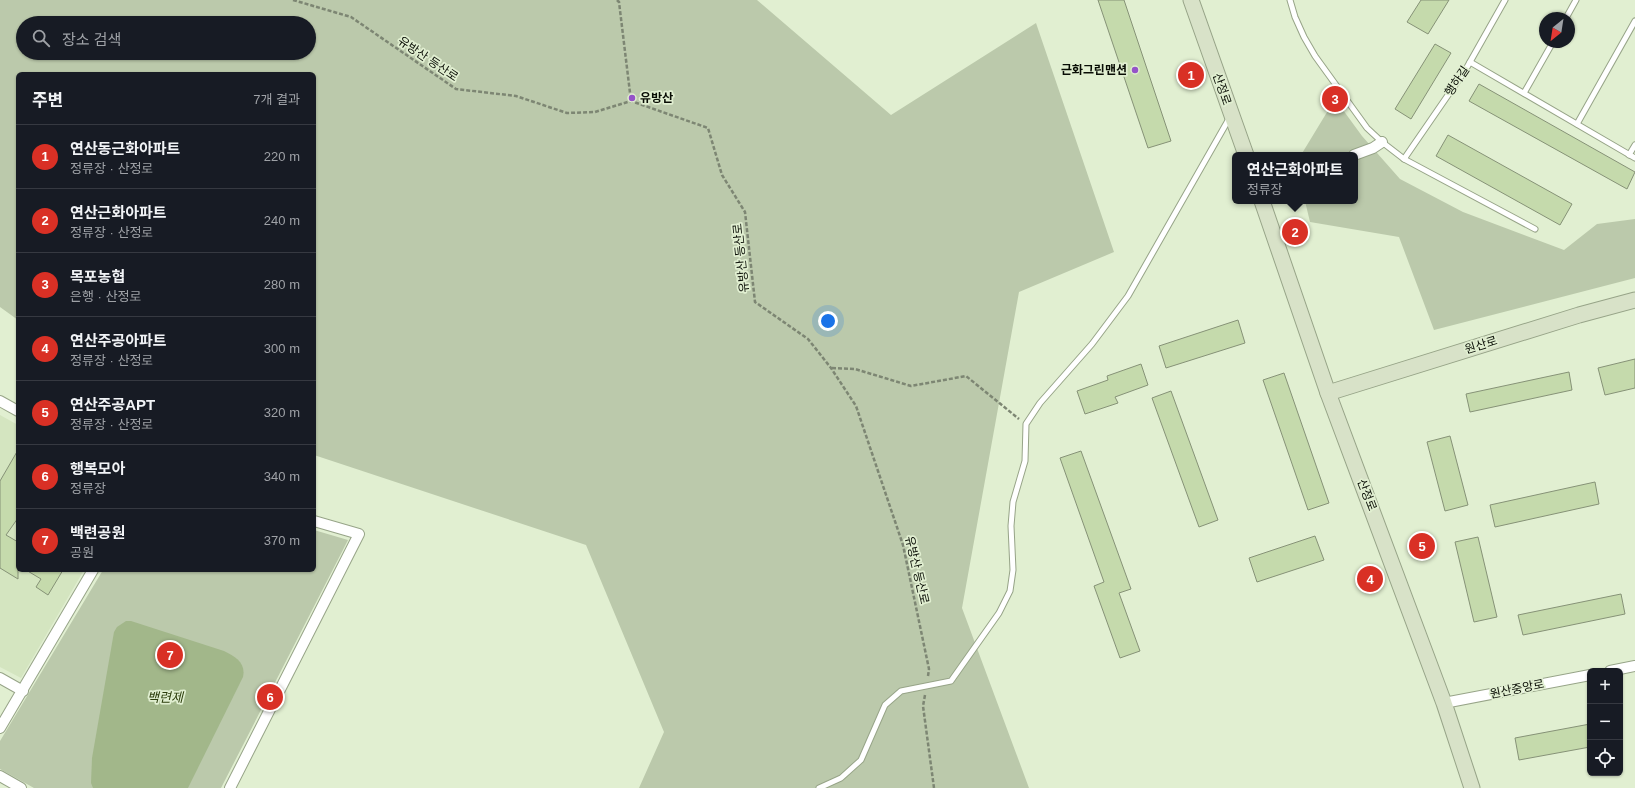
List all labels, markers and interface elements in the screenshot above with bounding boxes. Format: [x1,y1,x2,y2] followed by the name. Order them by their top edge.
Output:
[1539,12,1575,48] north arrow
[16,16,316,60] search box
[30,27,52,49] icon: search
[62,31,121,48] text: 장소 검색
[395,34,461,84] street label: 유방산 등산로
[1178,60,1204,90] pin: 1
[1061,63,1127,77] place label: 근화그린맨션
[1442,63,1472,99] street label: 행하길
[1130,65,1140,75] marker: 근화그린맨션
[1210,71,1234,107] street label: 산정로
[1322,84,1348,114] pin: 3
[32,91,63,110] text: 주변
[640,91,673,105] place label: 유방산
[253,92,300,107] text: 7개 결과
[627,93,637,103] marker: 유방산
[70,140,180,157] text: 연산동근화아파트
[41,149,49,164] text: 1
[264,149,300,164] text: 220 m
[1232,152,1358,204] popup
[70,161,153,176] text: 정류장 · 산정로
[1247,161,1343,178] text: 연산근화아파트
[1247,182,1283,197] text: 정류장
[70,204,167,221] text: 연산근화아파트
[41,213,49,228] text: 2
[264,213,300,228] text: 240 m
[1282,217,1308,247] pin: 2
[730,223,752,293] street label: 유방산 등산로
[70,225,153,240] text: 정류장 · 산정로
[70,268,125,285] text: 목포농협
[41,277,49,292] text: 3
[264,277,300,292] text: 280 m
[70,289,141,304] text: 은행 · 산정로
[818,311,838,331] your location
[70,332,167,349] text: 연산주공아파트
[1463,333,1499,357] street label: 원산로
[41,341,49,356] text: 4
[264,341,300,356] text: 300 m
[70,353,153,368] text: 정류장 · 산정로
[70,396,155,413] text: 연산주공APT
[41,405,49,420] text: 5
[264,405,300,420] text: 320 m
[70,417,153,432] text: 정류장 · 산정로
[70,460,125,477] text: 행복모아
[41,469,49,484] text: 6
[264,469,300,484] text: 340 m
[1355,477,1379,513] street label: 산정로
[70,481,106,496] text: 정류장
[70,524,125,541] text: 백련공원
[1409,531,1435,561] pin: 5
[41,533,49,548] text: 7
[264,533,300,548] text: 370 m
[902,535,932,605] street label: 유방산 등산로
[70,545,94,560] text: 공원
[1357,564,1383,594] pin: 4
[157,640,183,670] pin: 7
[1587,668,1623,776] map controls
[1587,668,1623,704] button: +
[1489,677,1545,701] street label: 원산중앙로
[257,682,283,712] pin: 6
[147,690,185,705] water label: 백련제
[1587,704,1623,740] button: −
[1587,740,1623,776] button: locate

